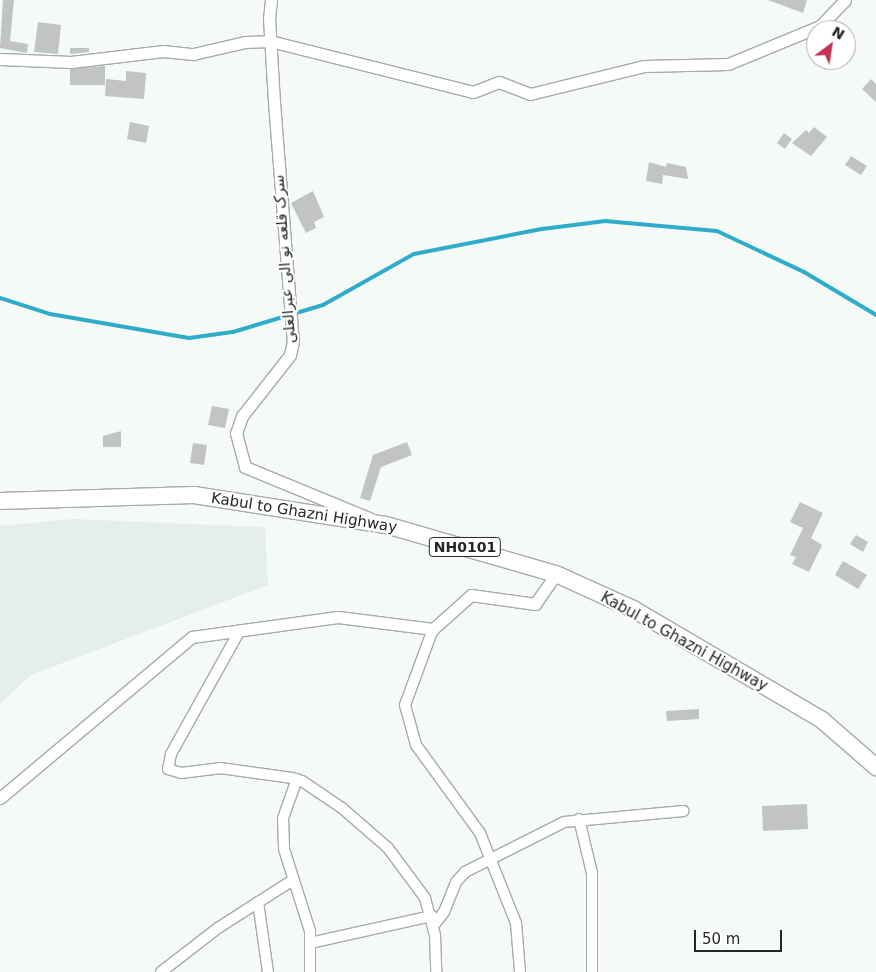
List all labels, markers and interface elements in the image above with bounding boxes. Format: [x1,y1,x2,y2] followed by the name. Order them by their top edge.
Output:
[806,20,856,70] north arrow
[829,23,847,43] text: N
[270,174,300,344] street label: سرک قلعه نو الی عبرالعلی
[210,489,398,537] street label: Kabul to Ghazni Highway
[429,536,501,558] road number: NH0101
[597,589,771,695] street label: Kabul to Ghazni Highway
[696,920,784,952] scale bar
[702,930,740,948] text: 50 m

